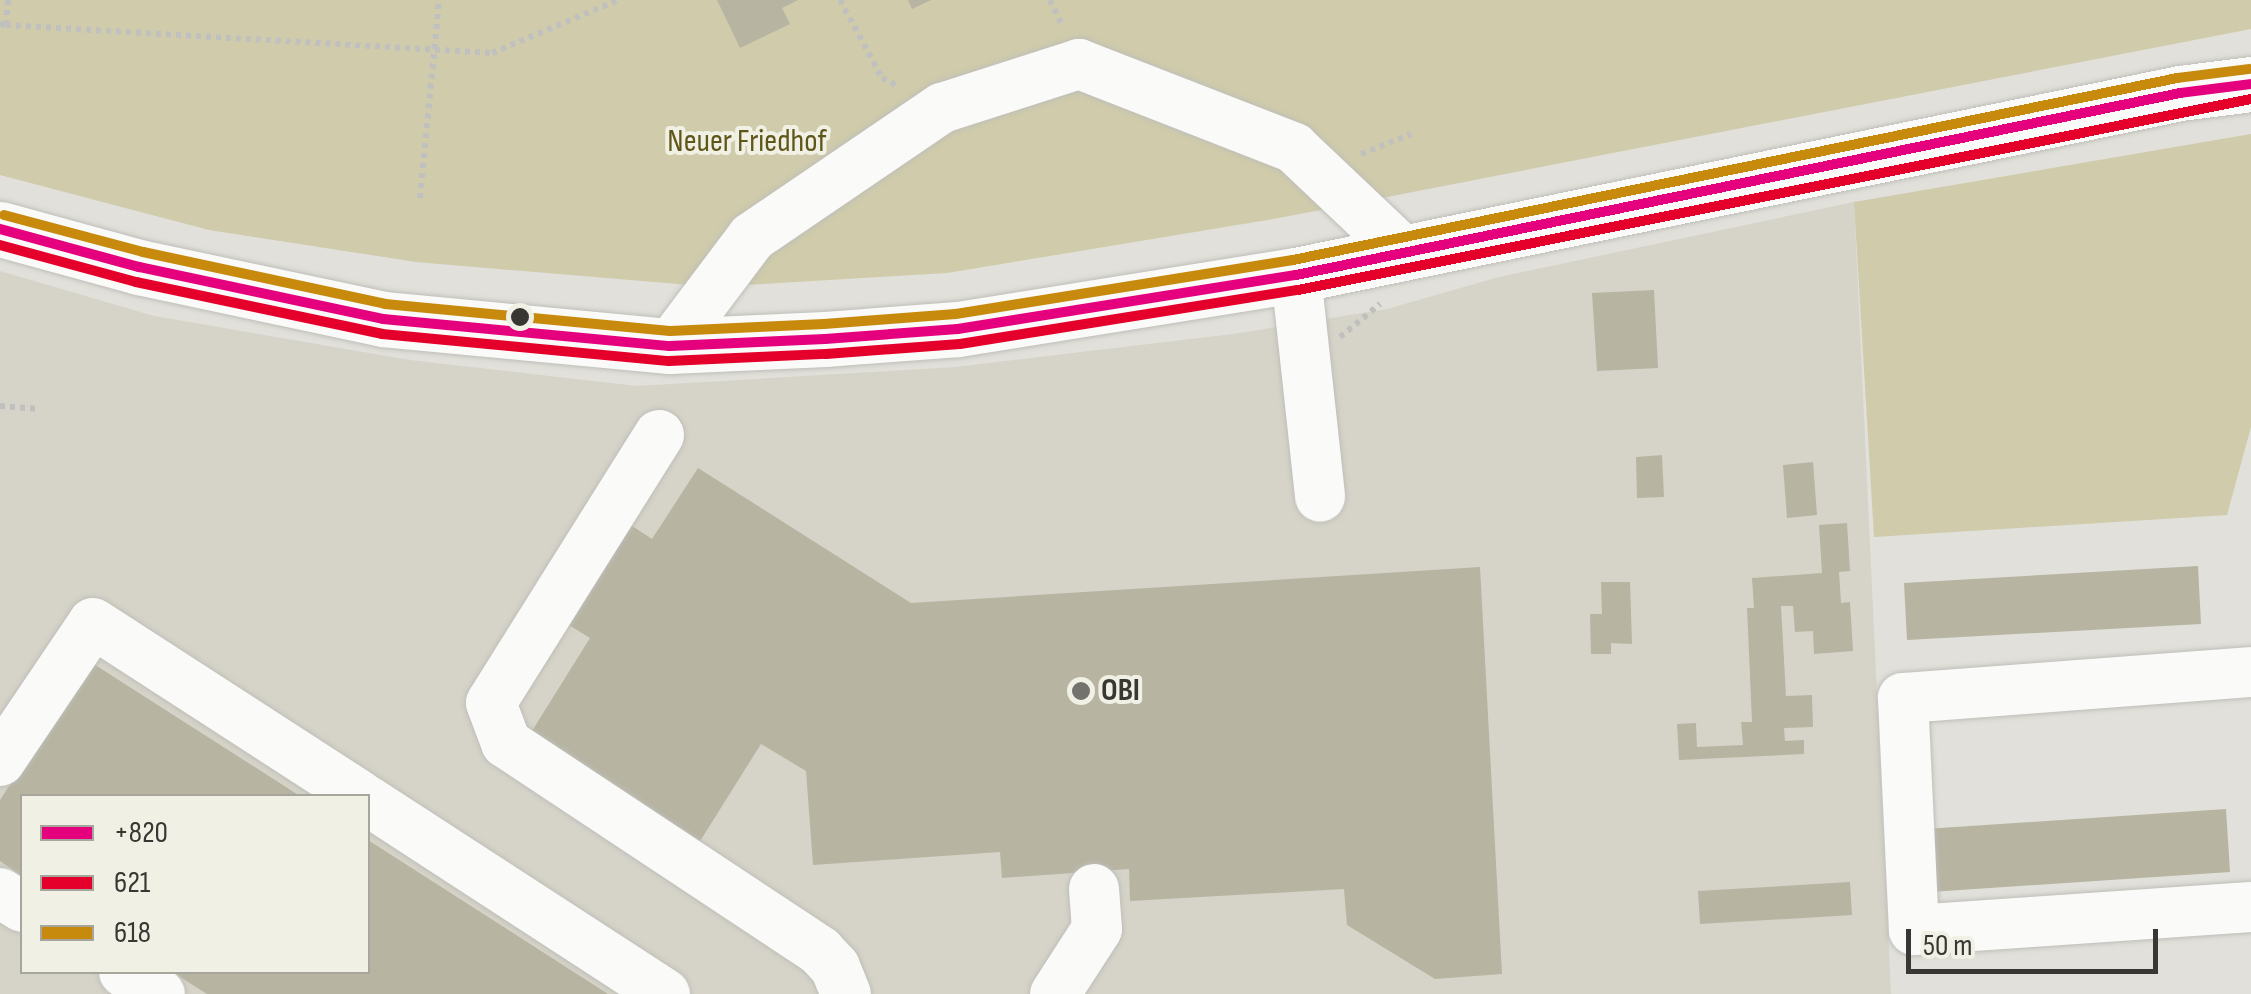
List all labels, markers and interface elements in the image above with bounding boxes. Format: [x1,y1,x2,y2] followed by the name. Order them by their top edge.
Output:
[667,123,827,161] park label: Neuer Friedhof
[510,307,530,327] unlabelled marker
[1101,672,1140,710] place label: OBI
[1070,680,1092,702] marker: OBI
[20,794,370,974] legend
[114,815,168,851] text: +820
[114,865,150,901] text: 621
[1911,909,2164,971] scale bar
[114,915,151,951] text: 618
[1923,928,1972,964] text: 50 m

